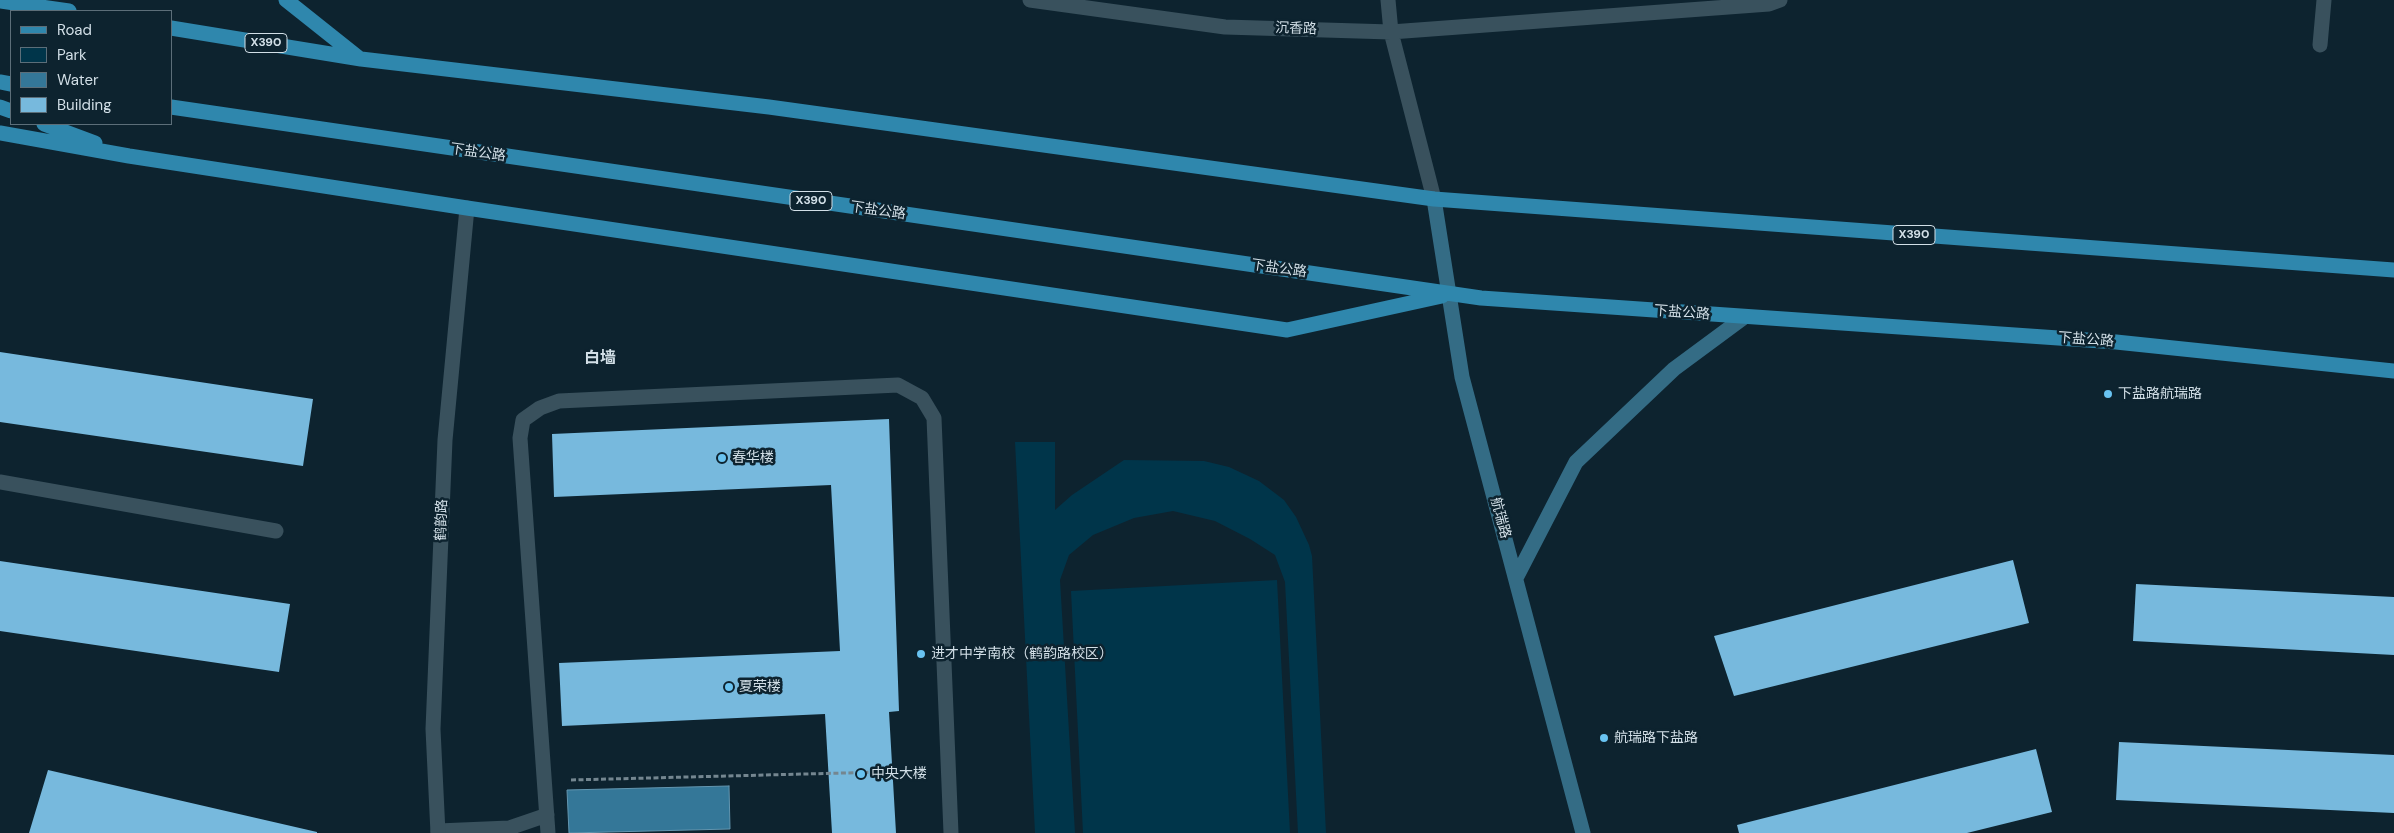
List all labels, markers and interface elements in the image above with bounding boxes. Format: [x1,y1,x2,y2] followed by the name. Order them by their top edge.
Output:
[10,10,172,125] legend
[57,20,92,40] text: Road
[1275,20,1317,38] street label: 沉香路
[245,34,287,52] road number: X390
[57,45,87,65] text: Park
[57,70,98,90] text: Water
[57,95,112,115] text: Building
[449,141,507,165] street label: 下盐公路
[790,192,832,210] road number: X390
[849,199,907,223] street label: 下盐公路
[1893,226,1935,244] road number: X390
[1250,257,1308,281] street label: 下盐公路
[1653,303,1711,323] street label: 下盐公路
[2057,330,2115,350] street label: 下盐公路
[584,349,616,369] district label: 白墙
[2118,386,2202,402] place label: 下盐路航瑞路
[2102,388,2114,400] marker: 下盐路航瑞路
[732,450,774,466] place label: 春华楼
[716,452,728,464] marker: 春华楼
[1486,496,1514,540] street label: 航瑞路
[433,499,451,541] street label: 鹤韵路
[931,646,1113,662] place label: 进才中学南校（鹤韵路校区）
[915,648,927,660] marker: 进才中学南校（鹤韵路校区）
[739,679,781,695] place label: 夏荣楼
[723,681,735,693] marker: 夏荣楼
[1614,730,1698,746] place label: 航瑞路下盐路
[1598,732,1610,744] marker: 航瑞路下盐路
[871,766,927,782] place label: 中央大楼
[855,768,867,780] marker: 中央大楼

